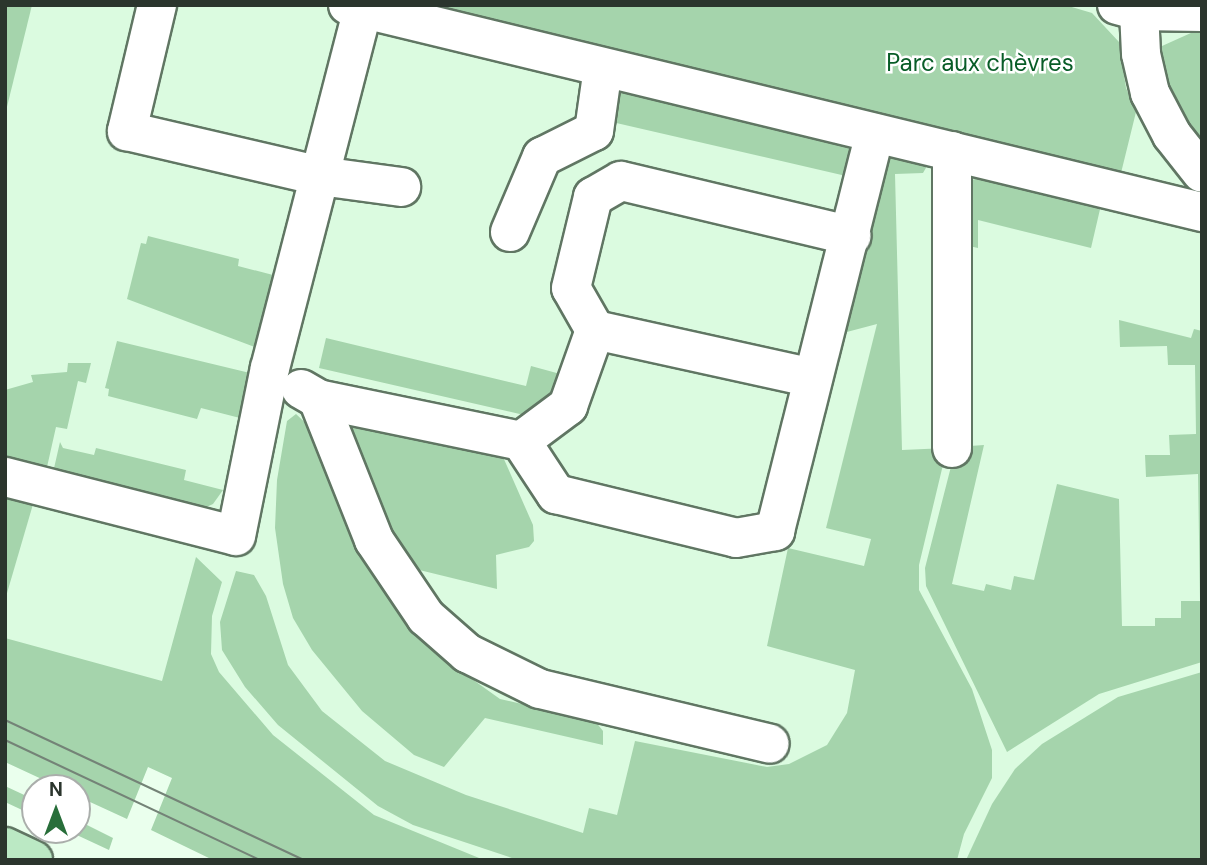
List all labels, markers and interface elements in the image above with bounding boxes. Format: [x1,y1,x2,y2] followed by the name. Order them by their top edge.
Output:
[886,49,1074,77] park label: Parc aux chèvres
[21,774,91,844] north arrow
[49,777,63,802] text: N

